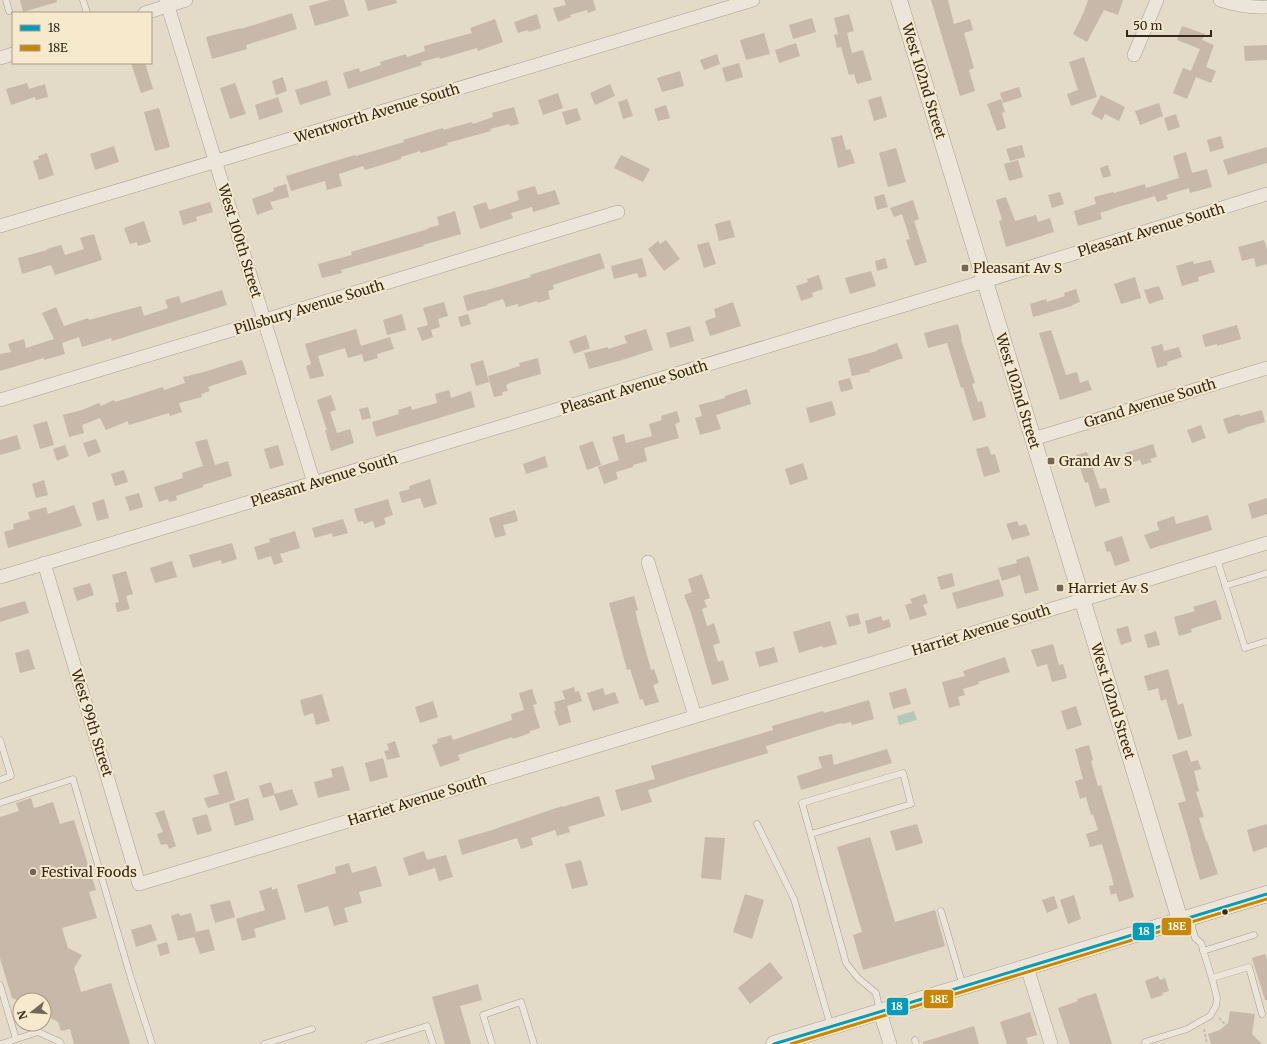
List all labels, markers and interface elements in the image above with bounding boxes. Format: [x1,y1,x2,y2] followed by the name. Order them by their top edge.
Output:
[12,12,152,64] legend
[1127,12,1211,38] scale bar
[1133,18,1162,33] text: 50 m
[48,20,60,35] text: 18
[898,20,950,142] street label: West 102nd Street
[48,40,68,55] text: 18E
[291,79,462,147] street label: Wentworth Avenue South
[214,181,266,301] street label: West 100th Street
[1075,199,1227,261] street label: Pleasant Avenue South
[973,259,1062,277] place label: Pleasant Av S
[960,263,970,273] marker: Pleasant Av S
[232,276,386,338] street label: Pillsbury Avenue South
[992,330,1044,452] street label: West 102nd Street
[558,356,710,418] street label: Pleasant Avenue South
[1082,374,1218,432] street label: Grand Avenue South
[248,449,400,511] street label: Pleasant Avenue South
[1059,452,1132,470] place label: Grand Av S
[1046,456,1056,466] marker: Grand Av S
[1068,579,1148,597] place label: Harriet Av S
[1055,583,1065,593] marker: Harriet Av S
[909,600,1053,660] street label: Harriet Avenue South
[1087,640,1139,762] street label: West 102nd Street
[67,666,117,779] street label: West 99th Street
[345,770,489,830] street label: Harriet Avenue South
[41,863,137,881] place label: Festival Foods
[28,867,38,877] marker: Festival Foods
[1220,907,1230,917] unlabelled marker
[1161,917,1192,936] line badge: 18E
[1168,919,1187,933] text: 18E
[1132,922,1155,941] line badge: 18
[1138,924,1150,938] text: 18
[923,989,954,1009] line badge: 18E
[12,992,52,1032] north arrow
[930,992,949,1006] text: 18E
[886,997,909,1016] line badge: 18
[891,999,903,1013] text: 18
[14,1008,30,1021] text: N

